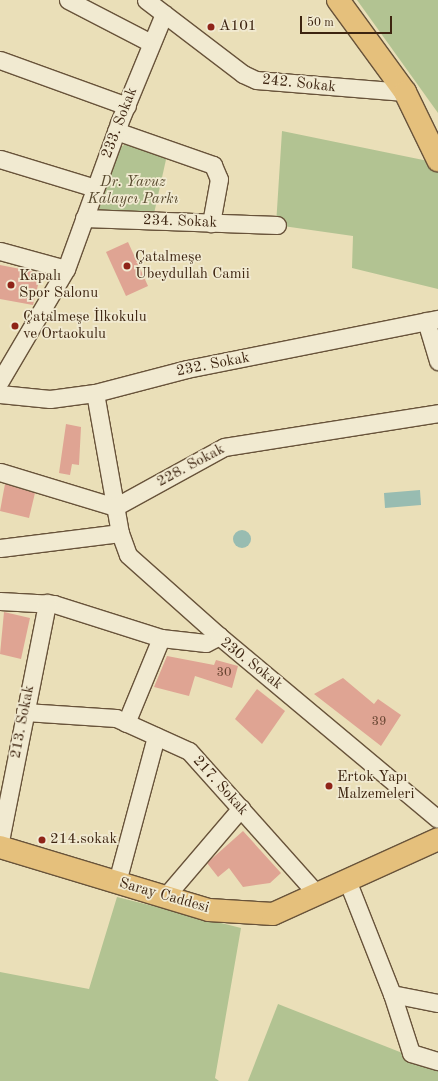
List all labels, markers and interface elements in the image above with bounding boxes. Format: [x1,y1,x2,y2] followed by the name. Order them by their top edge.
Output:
[302,8,394,34] scale bar
[307,17,334,29] text: 50 m
[219,18,257,36] place label: A101
[206,22,216,32] marker: A101
[261,71,337,97] street label: 242. Sokak
[98,85,142,161] street label: 233. Sokak
[87,173,179,208] park label: Dr. Yavuz Kalaycı Parkı
[143,212,217,232] street label: 234. Sokak
[135,248,250,283] place label: Çatalmeşe Ubeydullah Camii
[122,261,132,271] marker: Çatalmeşe Ubeydullah Camii
[19,267,98,302] place label: Kapalı Spor Salonu
[6,280,16,290] marker: Kapalı Spor Salonu
[23,308,147,343] place label: Çatalmeşe İlkokulu ve Ortaokulu
[10,321,20,331] marker: Çatalmeşe İlkokulu ve Ortaokulu
[175,349,251,381] street label: 232. Sokak
[154,441,228,491] street label: 228. Sokak
[216,634,286,694] street label: 230. Sokak
[216,665,232,681] house number: 30
[7,684,39,760] street label: 213. Sokak
[371,714,387,730] house number: 39
[188,752,252,820] street label: 217. Sokak
[337,768,414,803] place label: Ertok Yapı Malzemeleri
[324,781,334,791] marker: Ertok Yapı Malzemeleri
[50,831,117,849] place label: 214.sokak
[37,835,47,845] marker: 214.sokak
[117,875,211,917] street label: Saray Caddesi

